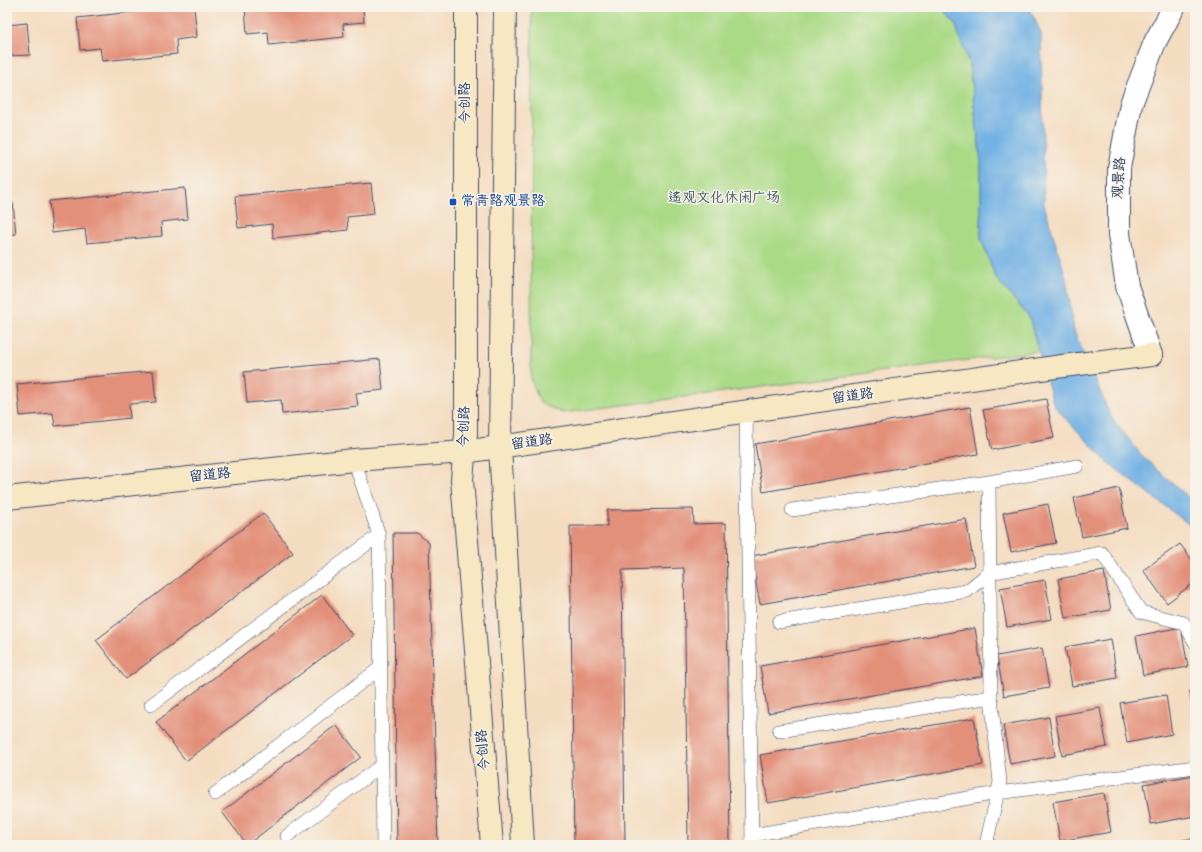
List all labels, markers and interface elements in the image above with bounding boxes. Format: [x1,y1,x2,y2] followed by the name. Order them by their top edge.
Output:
[456,82,476,124] street label: 今创路
[1109,156,1131,200] street label: 观景路
[668,189,780,209] park label: 遥观文化休闲广场
[461,192,545,212] place label: 常青路观景路
[448,197,458,207] marker: 常青路观景路
[831,384,875,410] street label: 留道路
[454,406,476,448] street label: 今创路
[510,430,554,456] street label: 留道路
[188,464,232,488] street label: 留道路
[472,728,496,772] street label: 今创路

